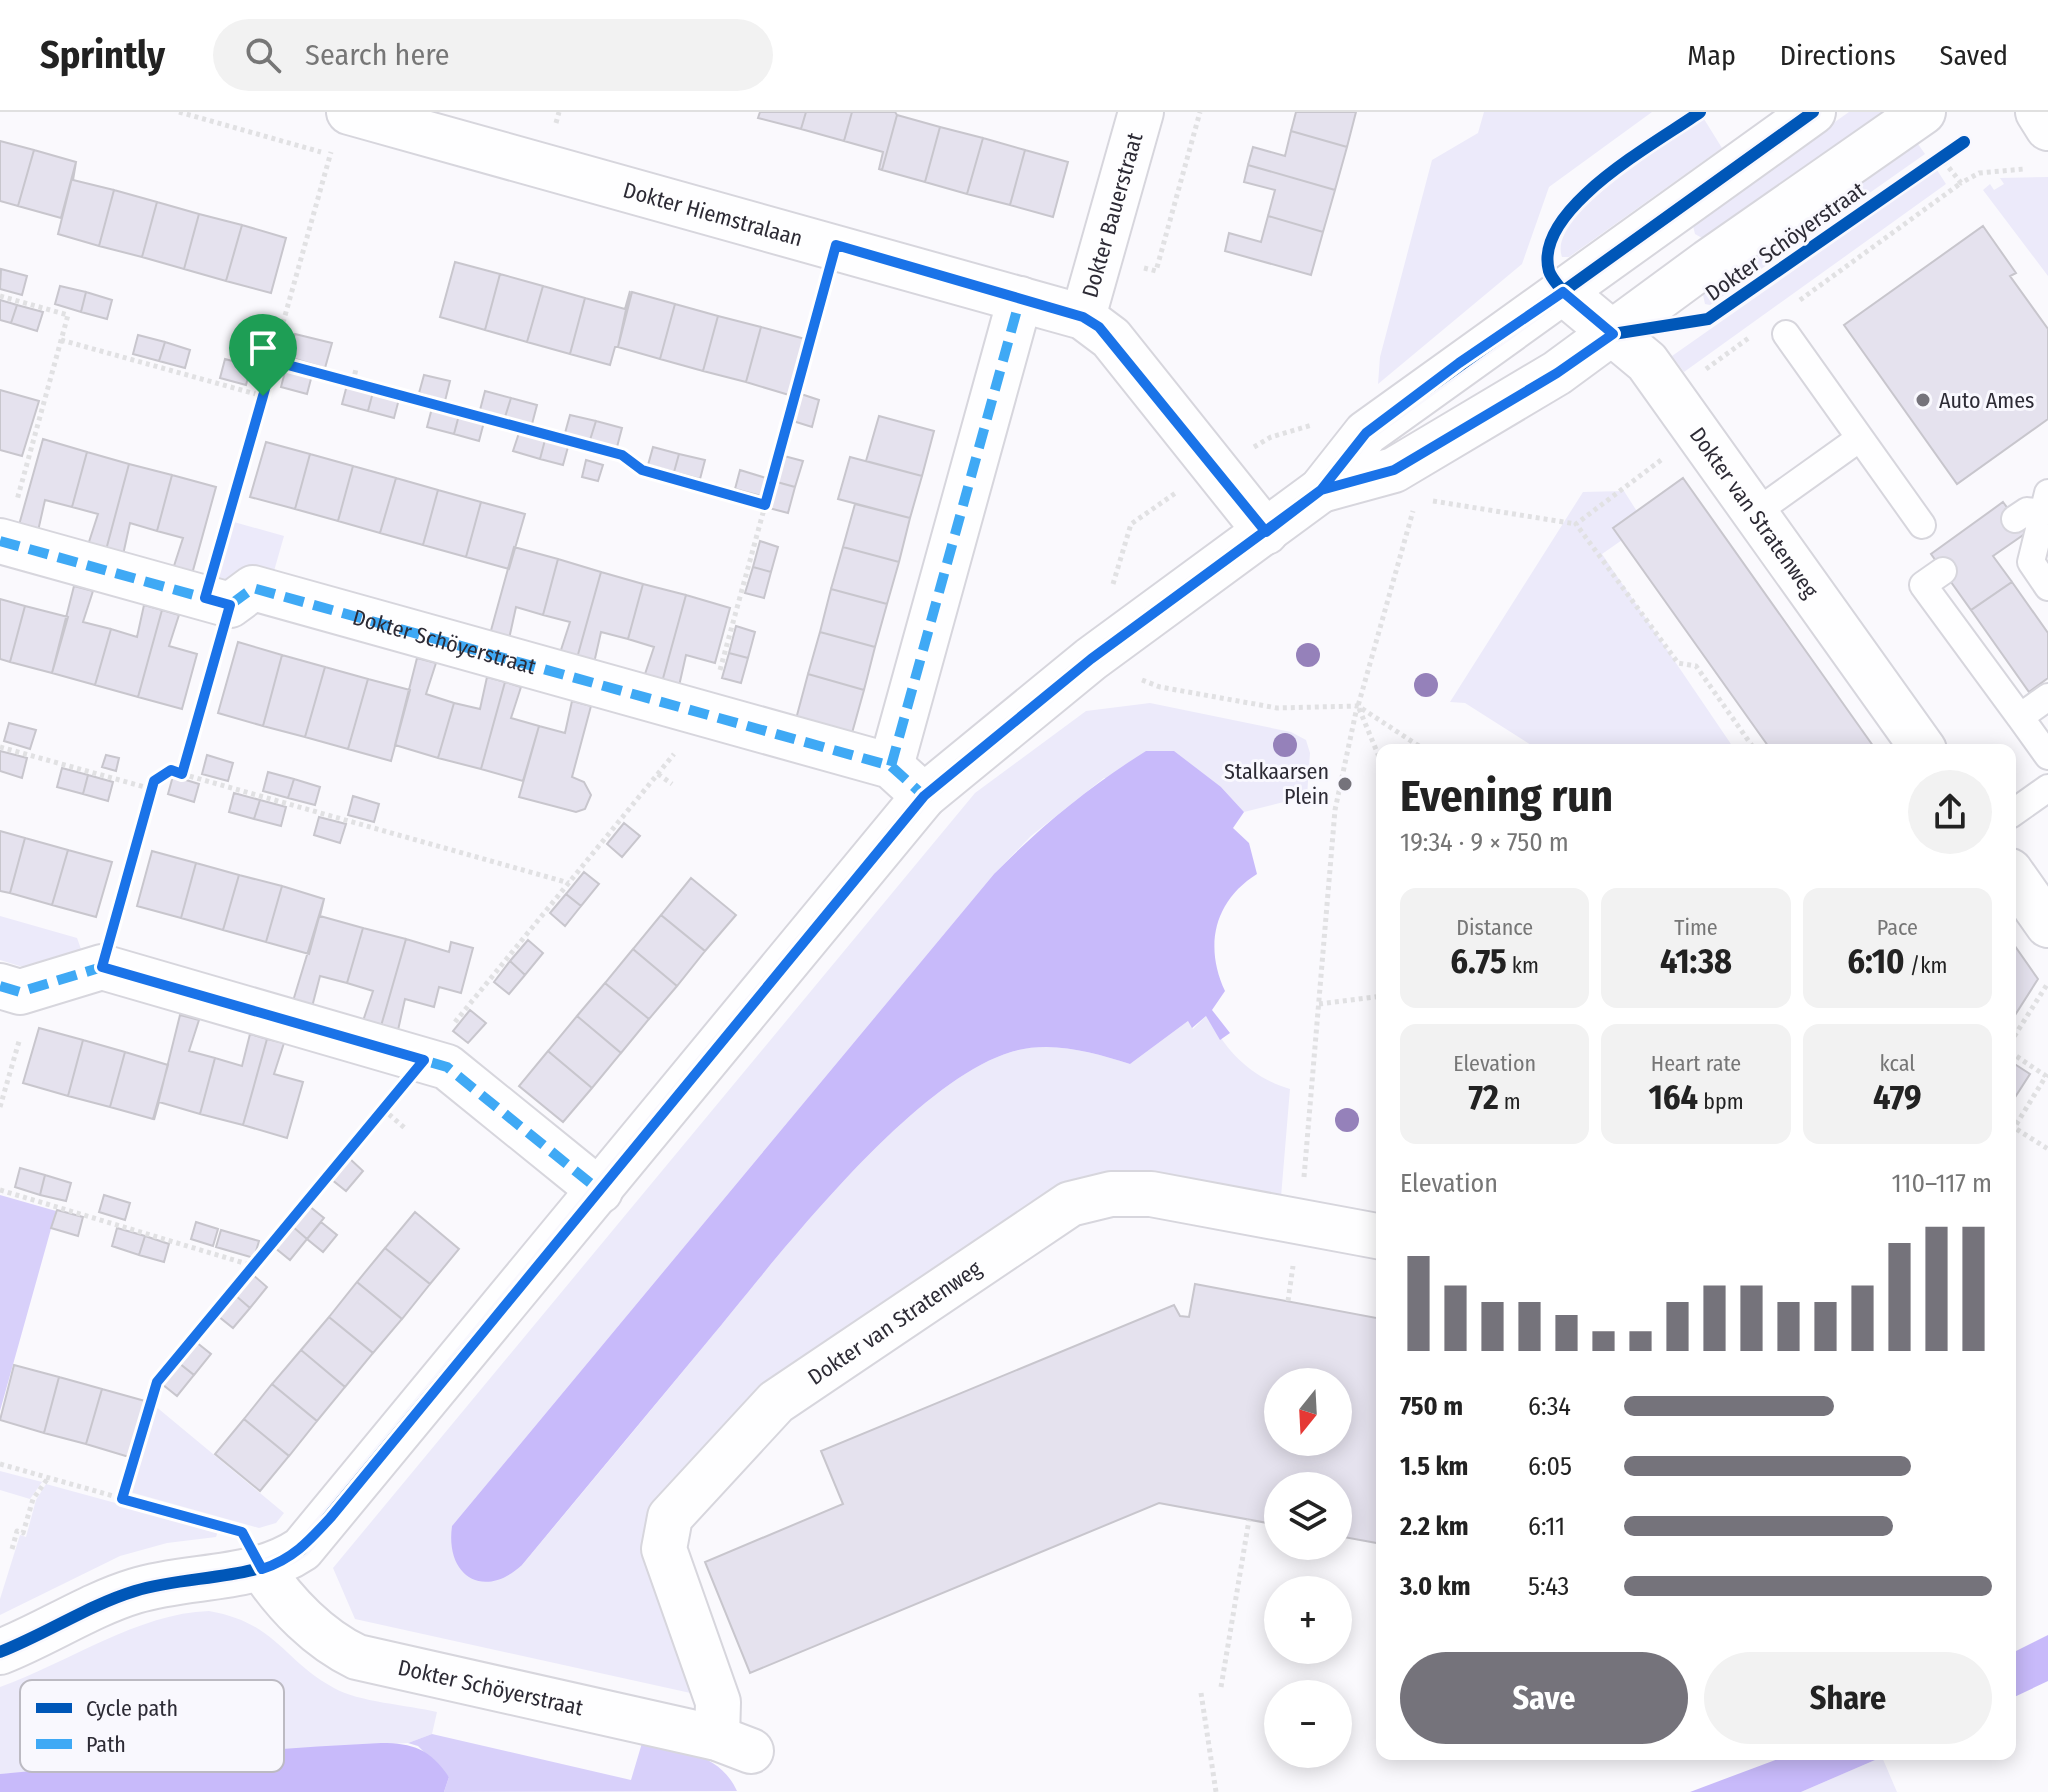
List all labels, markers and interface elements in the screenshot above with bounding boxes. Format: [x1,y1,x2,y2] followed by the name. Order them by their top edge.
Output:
[213,19,773,91] search box
[40,32,165,78] text: Sprintly
[241,33,285,77] icon: search
[305,37,450,73] text: Search here
[1687,39,1736,72] text: Map
[1780,39,1896,72] text: Directions
[1940,39,2008,72] text: Saved
[1076,129,1149,301] street label: Dokter Bauerstraat
[620,176,806,252] street label: Dokter Hiemstralaan
[1700,176,1871,307] street label: Dokter Schöyerstraat
[229,314,297,396] pin
[241,326,285,370] icon: arrive
[1939,387,2034,414] place label: Auto Ames
[1914,391,1932,409] marker: Auto Ames
[1684,422,1824,604] street label: Dokter van Stratenweg
[350,603,540,680] street label: Dokter Schöyerstraat
[1224,758,1329,810] place label: Stalkaarsen Plein
[1400,770,1613,823] text: Evening run
[1908,770,1992,854] button: share
[1336,775,1354,793] marker: Stalkaarsen Plein
[1400,827,1569,858] text: 19:34 · 9 × 750 m
[1456,914,1533,941] text: Distance
[1674,914,1718,941] text: Time
[1877,914,1918,941] text: Pace
[1450,941,1507,982] text: 6.75
[1660,941,1732,982] text: 41:38
[1847,941,1905,982] text: 6:10
[1507,952,1539,979] text: km
[1905,952,1947,979] text: /km
[1453,1050,1536,1077] text: Elevation
[1651,1050,1741,1077] text: Heart rate
[1880,1050,1915,1077] text: kcal
[1469,1077,1499,1118] text: 72
[1648,1077,1698,1118] text: 164
[1873,1077,1922,1118] text: 479
[1499,1088,1521,1115] text: m
[1698,1088,1744,1115] text: bpm
[1400,1168,1498,1199] text: Elevation
[1891,1168,1992,1199] text: 110–117 m
[803,1254,987,1391] street label: Dokter van Stratenweg
[1264,1368,1352,1456] north arrow
[1264,1368,1352,1768] map controls
[1400,1391,1463,1422] text: 750 m
[1528,1391,1571,1422] text: 6:34
[1400,1451,1468,1482] text: 1.5 km
[1528,1451,1572,1482] text: 6:05
[1264,1472,1352,1560] button: layers
[1400,1511,1469,1542] text: 2.2 km
[1528,1511,1565,1542] text: 6:11
[1400,1571,1471,1602] text: 3.0 km
[1528,1571,1569,1602] text: 5:43
[1264,1576,1352,1664] button: +
[1400,1652,1688,1744] button: Save
[1704,1652,1992,1744] button: Share
[395,1654,586,1722] street label: Dokter Schöyerstraat
[20,1680,284,1772] legend
[1264,1680,1352,1768] button: −
[86,1695,178,1722] text: Cycle path
[86,1731,126,1758] text: Path

